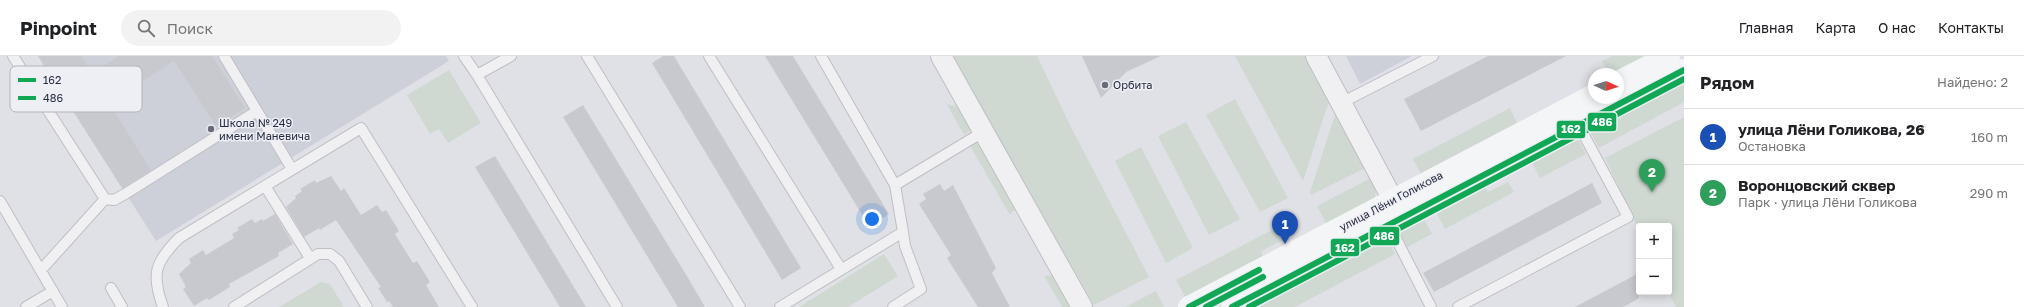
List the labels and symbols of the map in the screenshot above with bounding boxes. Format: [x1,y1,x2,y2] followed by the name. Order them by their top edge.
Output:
[10,66,142,112] legend
[1588,68,1624,104] north arrow
[43,73,61,86] text: 162
[1113,78,1153,91] place label: Орбита
[1100,80,1110,90] marker: Орбита
[43,91,63,104] text: 486
[1587,112,1617,132] line badge: 486
[1592,115,1612,128] text: 486
[219,116,310,142] place label: Школа № 249 имени Маневича
[1556,120,1586,139] line badge: 162
[1561,122,1581,135] text: 162
[206,124,216,134] marker: Школа № 249 имени Маневича
[1639,159,1665,192] pin: 2
[1337,168,1445,233] street label: улица Лёни Голикова
[862,209,882,229] your location
[1272,211,1298,244] pin: 1
[1369,226,1400,246] line badge: 486
[1374,229,1394,242] text: 486
[1330,238,1360,257] line badge: 162
[1335,241,1355,254] text: 162

